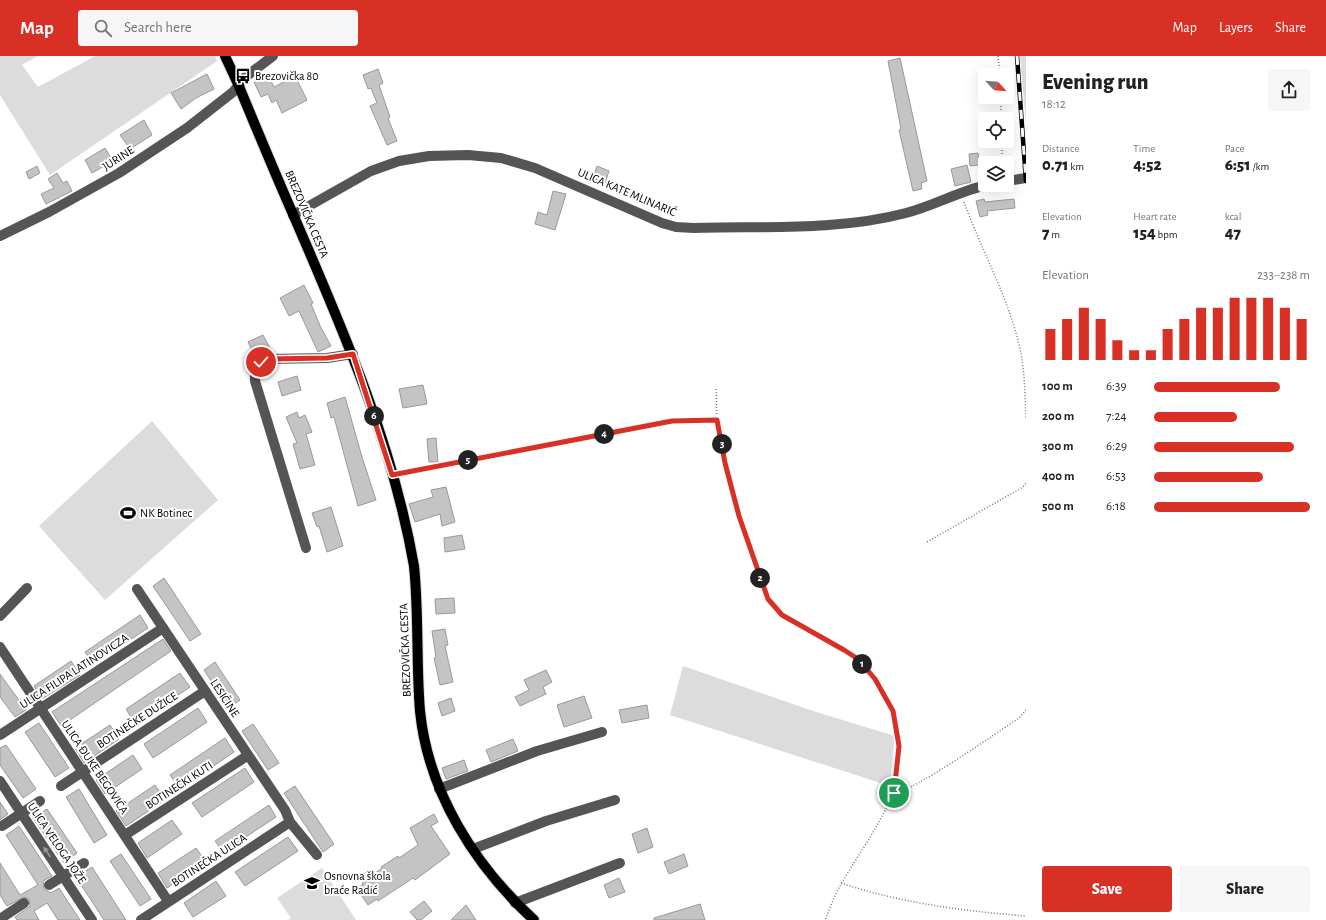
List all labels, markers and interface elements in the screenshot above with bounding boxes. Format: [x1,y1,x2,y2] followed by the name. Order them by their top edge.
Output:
[78,10,358,46] search box
[92,17,114,39] icon: search
[20,19,54,38] text: Map
[124,20,192,35] text: Search here
[1172,21,1197,35] text: Map
[1219,21,1253,35] text: Layers
[1275,21,1306,35] text: Share
[234,67,252,85] bus stop icon: Brezovička 80
[978,68,1014,104] north arrow
[978,68,1014,192] map controls
[1268,69,1310,111] button: share
[255,70,319,82] place label: Brezovička 80
[1042,71,1149,93] text: Evening run
[1042,98,1066,111] text: 18:12
[978,112,1014,148] button: locate
[100,143,136,173] street label: JURINE
[1042,143,1079,154] text: Distance
[1133,143,1155,154] text: Time
[1225,143,1244,154] text: Pace
[978,156,1014,192] button: layers
[1042,156,1068,173] text: 0.71
[1133,156,1162,173] text: 4:52
[1225,156,1251,173] text: 6:51
[1068,161,1084,172] text: km
[1251,161,1269,172] text: /km
[576,165,678,218] street label: ULICA KATE MLINARIĆ
[283,168,332,260] street label: BREZOVIČKA CESTA
[1042,211,1082,222] text: Elevation
[1133,211,1177,222] text: Heart rate
[1225,211,1241,222] text: kcal
[1042,224,1049,241] text: 7
[1133,224,1156,241] text: 154
[1225,224,1241,241] text: 47
[1049,229,1060,240] text: m
[1156,229,1178,240] text: bpm
[1042,269,1089,282] text: Elevation
[1257,269,1310,282] text: 233–238 m
[244,345,278,379] pin
[250,351,272,373] icon: check
[1042,380,1073,393] text: 100 m
[1106,380,1127,393] text: 6:39
[364,406,384,426] pin: 6
[371,410,377,421] text: 6
[1042,410,1074,423] text: 200 m
[1106,410,1127,423] text: 7:24
[594,424,614,444] pin: 4
[601,428,607,439] text: 4
[712,434,732,454] pin: 3
[720,438,724,449] text: 3
[1042,440,1074,453] text: 300 m
[1106,440,1127,453] text: 6:29
[458,450,478,470] pin: 5
[466,454,470,465] text: 5
[1042,470,1075,483] text: 400 m
[1106,470,1126,483] text: 6:53
[1042,500,1074,513] text: 500 m
[1106,500,1126,513] text: 6:18
[119,504,137,522] sports icon: NK Botinec
[140,507,192,519] place label: NK Botinec
[750,568,770,588] pin: 2
[757,572,763,583] text: 2
[396,603,413,697] street label: BREZOVIČKA CESTA
[18,631,131,711] street label: ULICA FILIPA LATINOVICZA
[852,654,872,674] pin: 1
[860,658,864,669] text: 1
[208,676,243,719] street label: LESIČINE
[94,689,180,751] street label: BOTINEČKE DUŽICE
[59,717,132,816] street label: ULICA ĐUKE BEGOVIĆA
[143,758,215,811] street label: BOTINEČKI KUTI
[877,776,911,810] pin
[883,782,905,804] icon: arrive
[26,800,89,886] street label: ULICA VELOGA JOŽE
[169,830,249,889] street label: BOTINEČKA ULICA
[43,847,51,857] one-way arrow
[1042,866,1172,912] button: Save
[1180,866,1310,912] button: Share
[324,870,391,896] place label: Osnovna škola braće Radić
[303,874,321,892] school or university icon: Osnovna škola braće Radić

